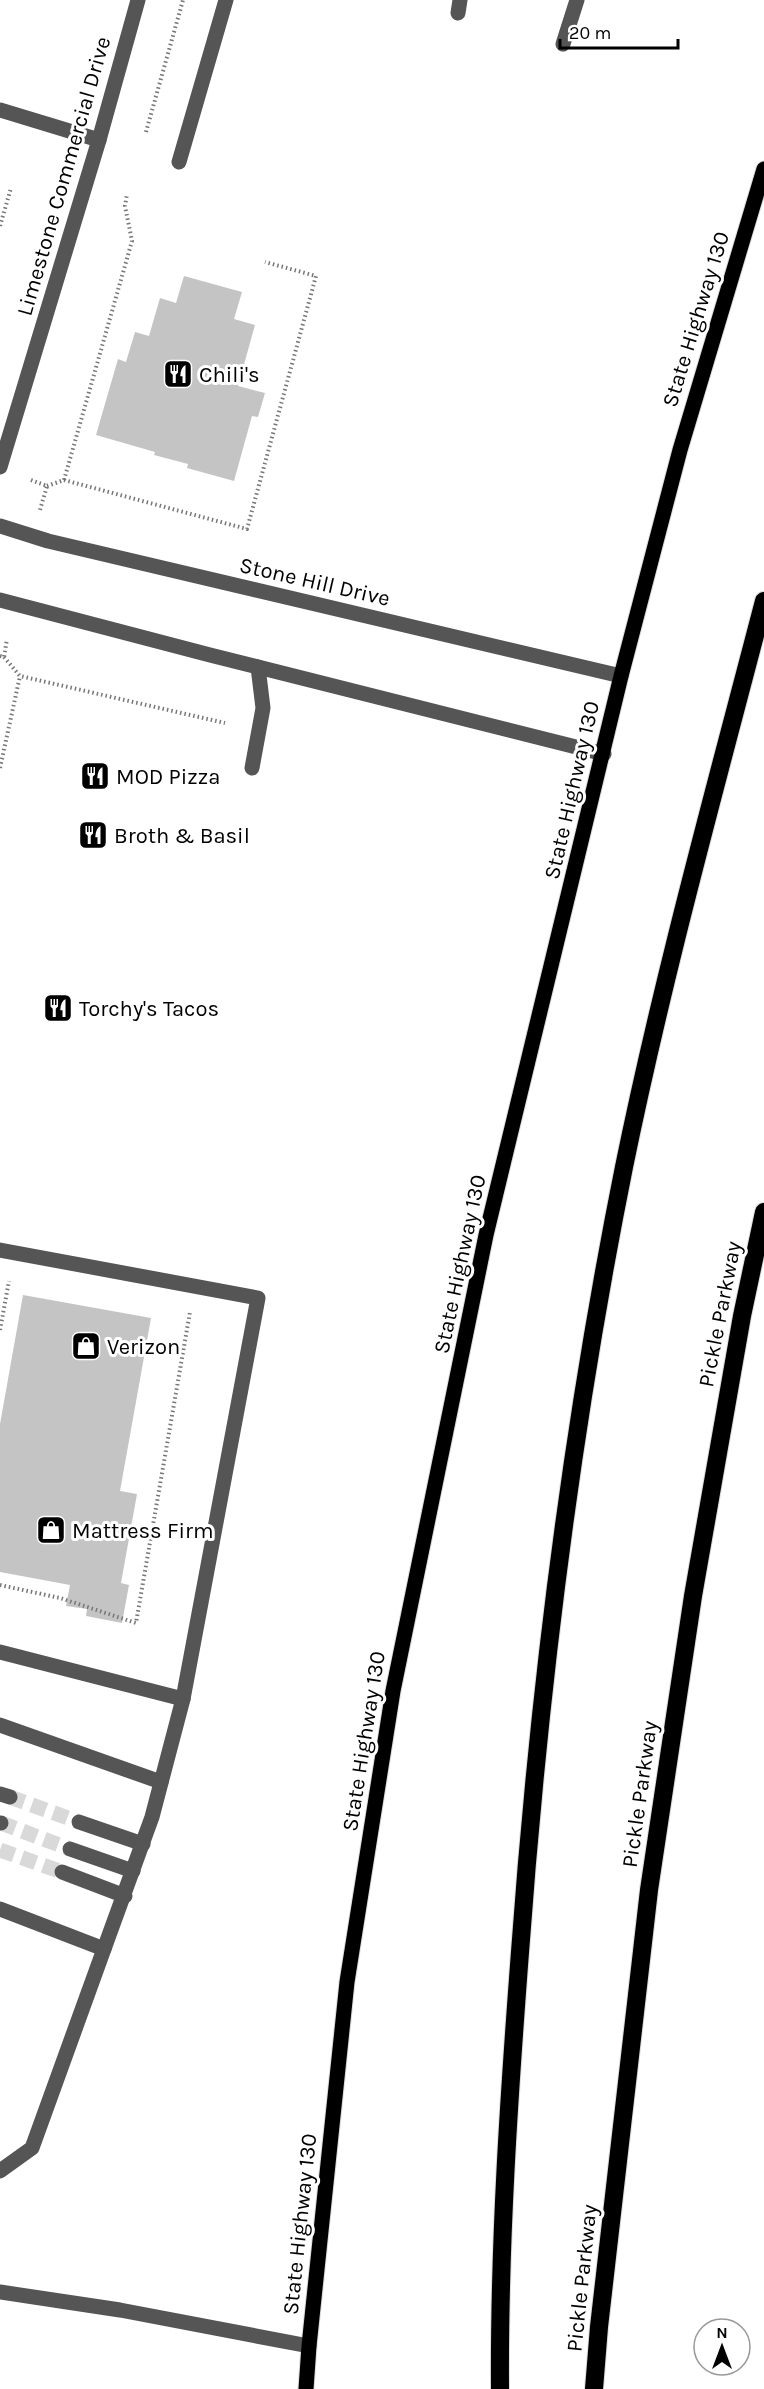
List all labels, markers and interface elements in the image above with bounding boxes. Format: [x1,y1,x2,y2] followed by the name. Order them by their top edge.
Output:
[560,12,678,50] scale bar
[569,22,611,44] text: 20 m
[12,34,116,319] street label: Limestone Commercial Drive
[657,228,735,410] street label: State Highway 130
[162,358,194,390] restaurant icon: Chili's
[199,362,260,388] place label: Chili's
[237,552,393,612] street label: Stone Hill Drive
[539,698,605,882] street label: State Highway 130
[79,760,111,792] restaurant icon: MOD Pizza
[116,764,220,790] place label: MOD Pizza
[77,819,109,851] restaurant icon: Broth & Basil
[114,823,250,849] place label: Broth & Basil
[42,992,74,1024] restaurant icon: Torchy's Tacos
[79,996,219,1022] place label: Torchy's Tacos
[428,1172,492,1356] street label: State Highway 130
[693,1239,747,1389] street label: Pickle Parkway
[70,1330,102,1362] shop icon: Verizon
[107,1334,180,1360] place label: Verizon
[35,1514,67,1546] shop icon: Mattress Firm
[72,1518,214,1544] place label: Mattress Firm
[337,1649,391,1833] street label: State Highway 130
[617,1719,663,1869] street label: Pickle Parkway
[278,2132,322,2316] street label: State Highway 130
[561,2203,603,2353] street label: Pickle Parkway
[692,2317,752,2377] north arrow
[716,2323,728,2342] text: N

